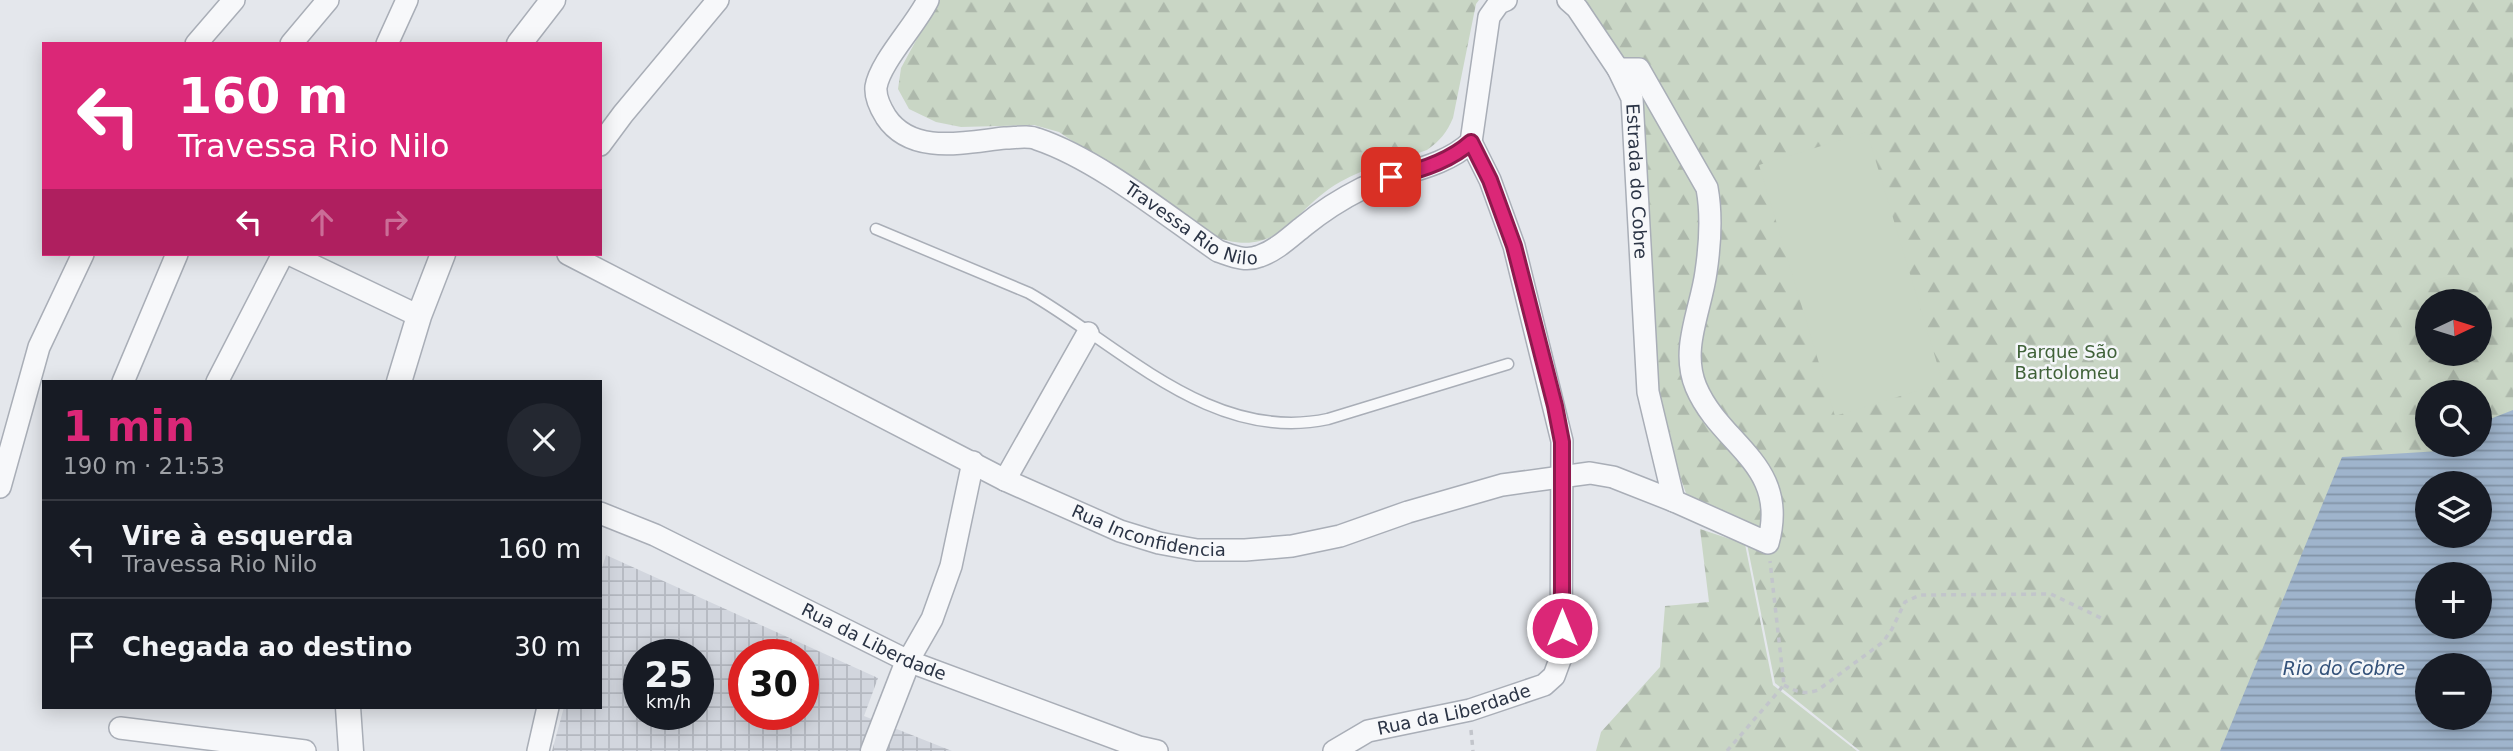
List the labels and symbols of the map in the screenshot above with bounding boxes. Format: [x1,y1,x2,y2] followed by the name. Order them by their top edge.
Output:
[1622,103,1652,259] street label: Estrada do Cobre
[1361,147,1421,207] pin
[1120,177,1259,269] street label: Travessa Rio Nilo
[2415,289,2492,366] north arrow
[2015,341,2119,383] park label: Parque São Bartolomeu
[1069,500,1226,560] street label: Rua Inconfidencia
[1525,591,1599,665] position arrow
[798,599,949,684] street label: Rua da Liberdade
[728,639,819,730] speed limit sign: 30
[2283,657,2405,679] water label: Rio do Cobre
[1375,679,1533,739] street label: Rua da Liberdade

